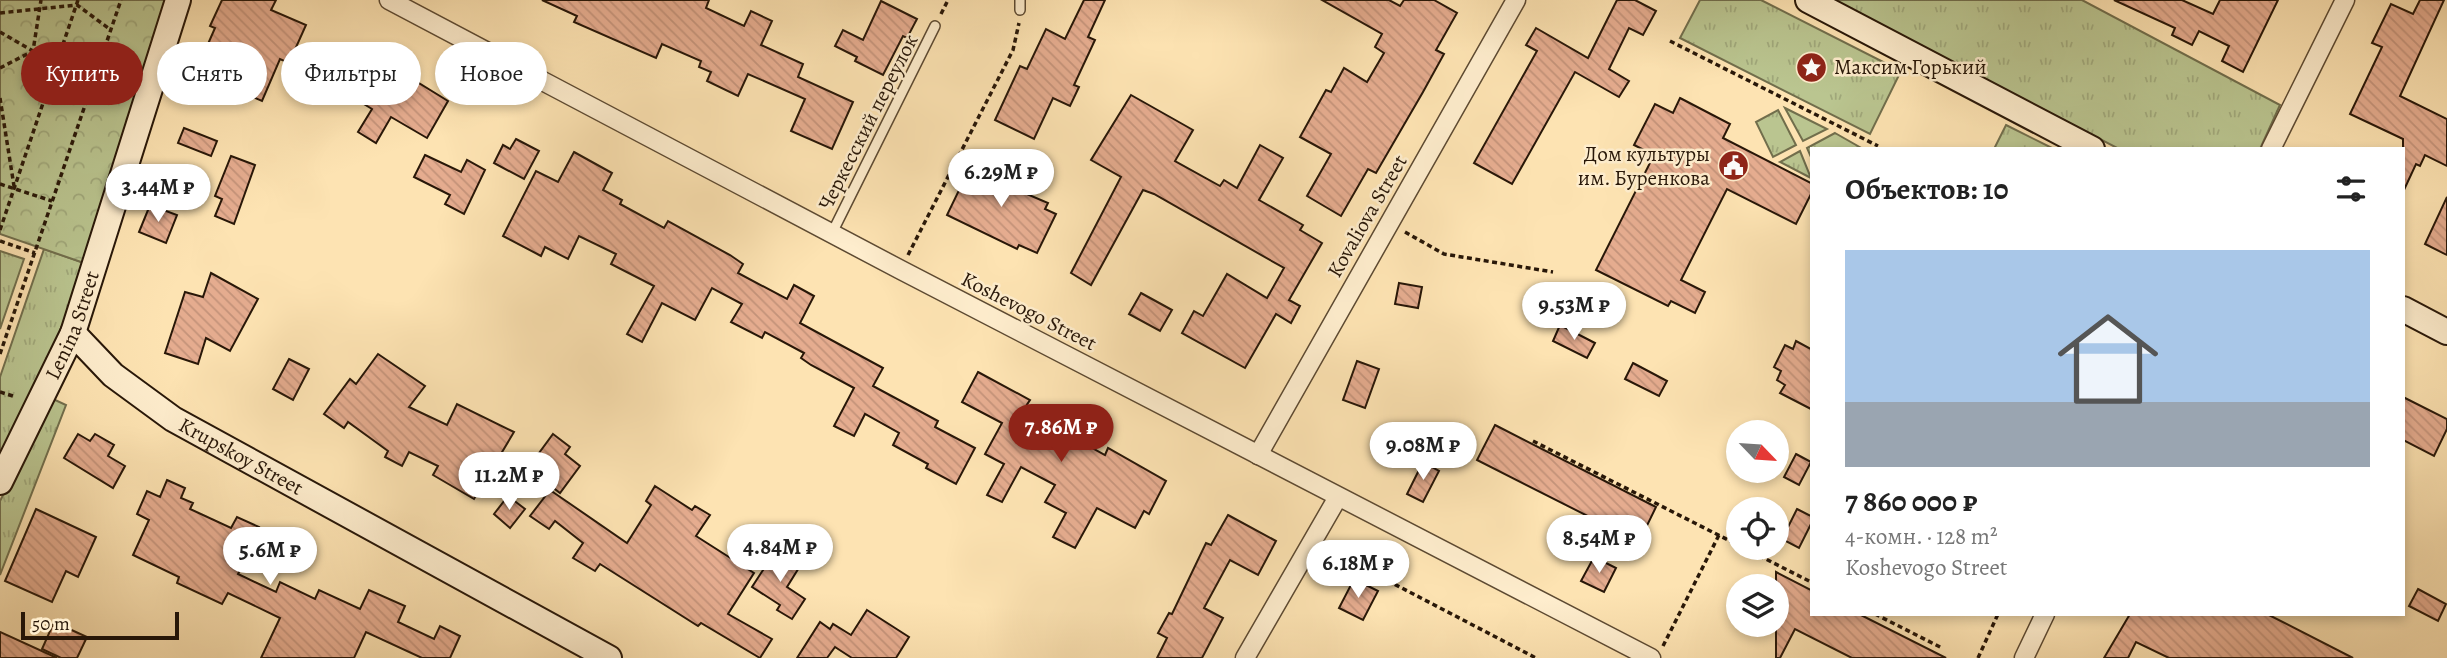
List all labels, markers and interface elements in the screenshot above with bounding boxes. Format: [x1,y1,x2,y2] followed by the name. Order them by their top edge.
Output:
[811,29,925,215] street label: Черкесский переулок
[21,42,143,105] chip: Купить
[157,42,267,105] chip: Снять
[281,42,421,105] chip: Фильтры
[435,42,547,105] chip: Новое
[1794,50,1828,84] place icon: Максим Горький
[1834,53,1987,81] place label: Максим Горький
[1578,140,1710,192] place label: Дом культуры им. Буренкова
[1716,149,1750,183] public building icon: Дом культуры им. Буренкова
[936,150,1066,209] pin: 6.29M ₽
[1321,150,1413,282] street label: Kovaliova Street
[964,156,1038,187] text: 6.29M ₽
[93,164,223,224] pin: 3.44M ₽
[1845,169,2008,209] text: Объектов: 10
[2332,170,2370,208] icon: filters
[122,171,194,202] text: 3.44M ₽
[957,265,1101,357] street label: Koshevogo Street
[38,267,106,384] street label: Lenina Street
[1509,282,1639,342] pin: 9.53M ₽
[1538,289,1610,320] text: 9.53M ₽
[2045,296,2171,422] icon: home
[996,405,1126,464] pin: 7.86M ₽
[174,411,308,502] street label: Krupskoy Street
[1025,411,1097,442] text: 7.86M ₽
[1726,420,1788,483] north arrow
[1726,420,1789,637] map controls
[1358,422,1488,482] pin: 9.08M ₽
[1386,429,1460,460] text: 9.08M ₽
[444,452,574,512] pin: 11.2M ₽
[475,459,543,490] text: 11.2M ₽
[1845,481,1977,521] text: 7 860 000 ₽
[1726,497,1789,560] button: locate
[1534,516,1664,575] pin: 8.54M ₽
[1845,521,1998,552] text: 4-комн. · 128 m²
[1562,522,1636,553] text: 8.54M ₽
[715,524,845,584] pin: 4.84M ₽
[213,528,327,587] pin: 5.6M ₽
[743,531,817,562] text: 4.84M ₽
[239,534,301,565] text: 5.6M ₽
[1293,540,1423,600] pin: 6.18M ₽
[1322,547,1394,578] text: 6.18M ₽
[1845,552,2007,583] text: Koshevogo Street
[1726,574,1789,637] button: layers
[21,609,178,641] scale bar
[32,611,70,637] text: 50 m

